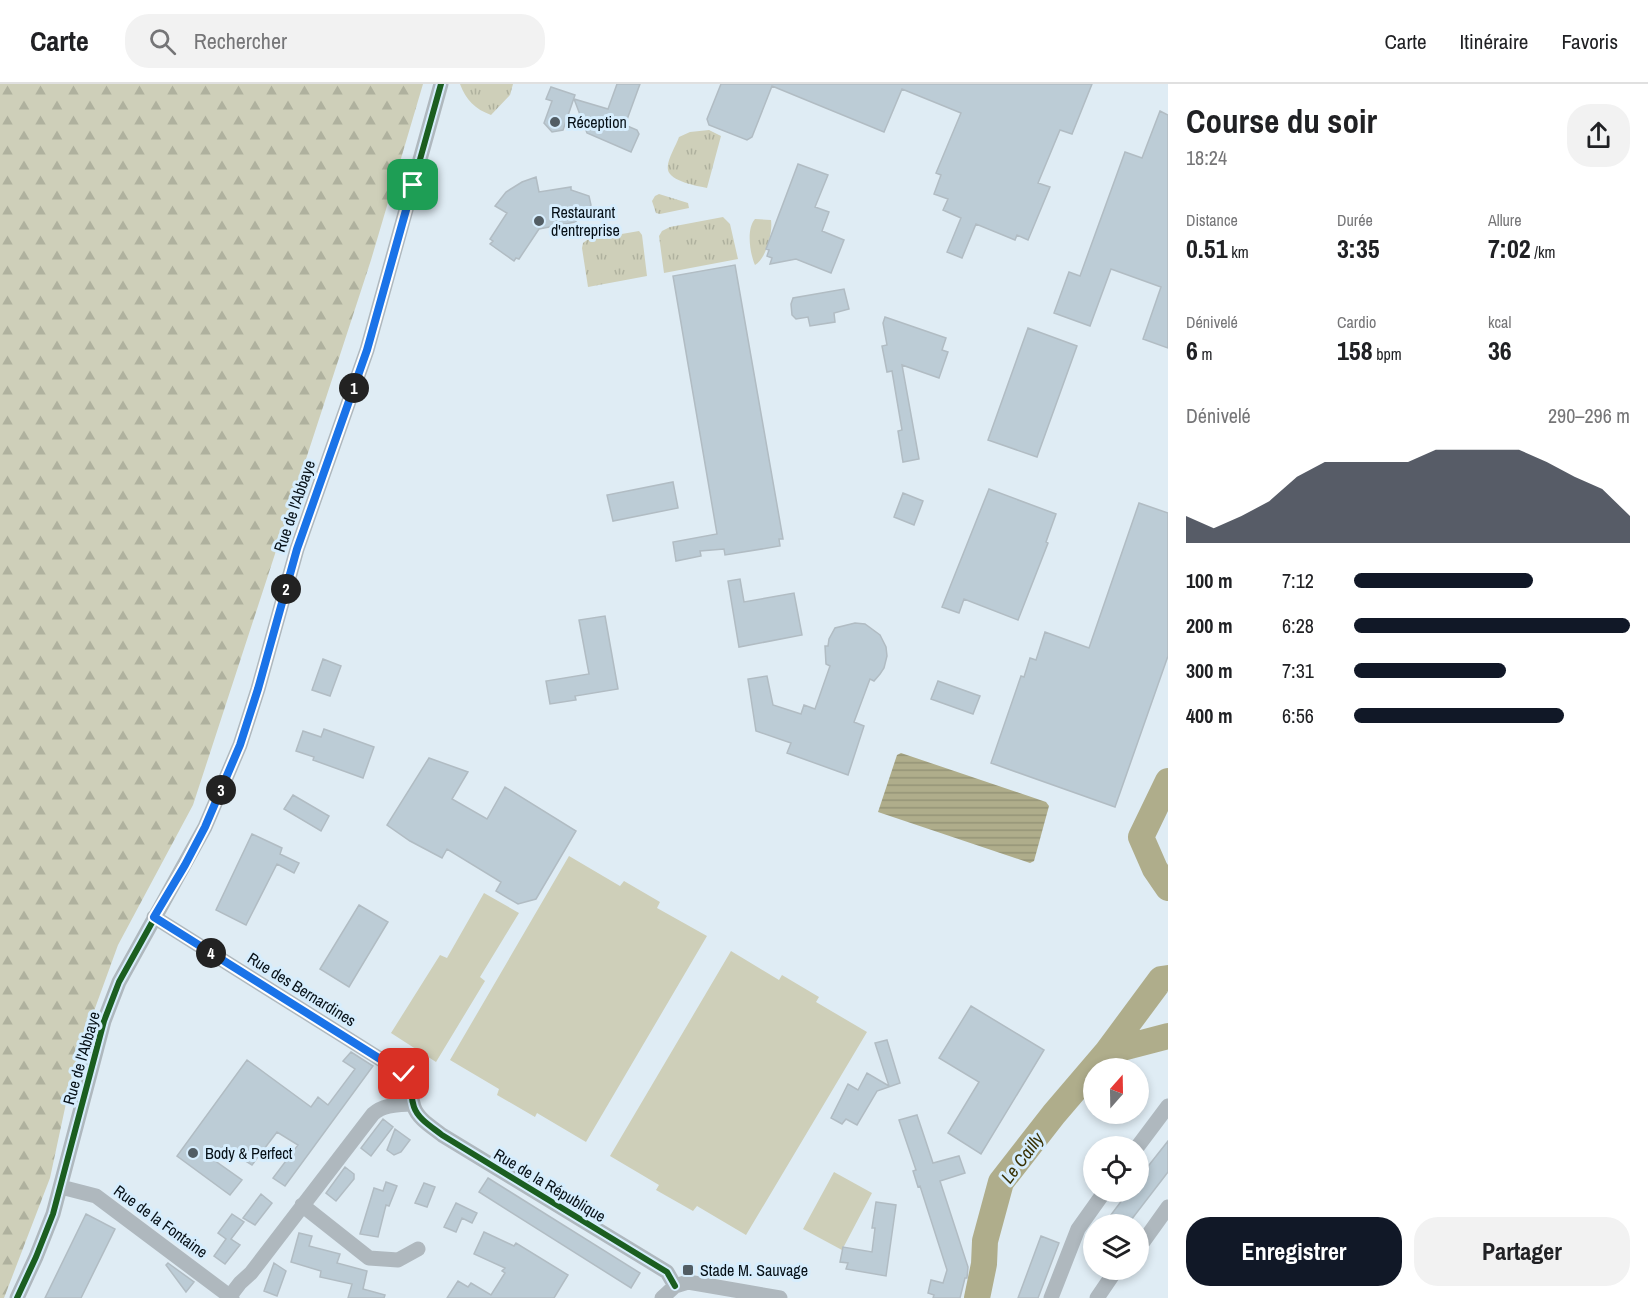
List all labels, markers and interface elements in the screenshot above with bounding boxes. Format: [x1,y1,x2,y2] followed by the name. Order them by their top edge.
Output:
[125,14,545,68] search box
[30,22,89,60] text: Carte
[146,25,179,58] icon: search
[194,26,287,56] text: Rechercher
[1384,27,1427,56] text: Carte
[1460,27,1528,56] text: Itinéraire
[1561,27,1618,56] text: Favoris
[1186,99,1377,143] text: Course du soir
[1567,104,1630,167] button: share
[567,111,627,133] place label: Réception
[548,115,562,129] marker: Réception
[1186,144,1227,171] text: 18:24
[387,159,438,210] pin
[396,168,429,201] icon: arrive
[551,201,620,241] place label: Restaurant d'entreprise
[1186,209,1238,231] text: Distance
[1337,209,1373,231] text: Durée
[1488,209,1522,231] text: Allure
[532,214,546,228] marker: Restaurant d'entreprise
[1186,231,1228,266] text: 0.51
[1337,231,1380,266] text: 3:35
[1488,231,1531,266] text: 7:02
[1228,241,1249,263] text: km
[1531,241,1555,263] text: /km
[1186,311,1238,333] text: Dénivelé
[1337,311,1376,333] text: Cardio
[1488,311,1511,333] text: kcal
[1186,333,1198,368] text: 6
[1337,333,1373,368] text: 158
[1488,333,1512,368] text: 36
[1198,343,1212,365] text: m
[1373,343,1402,365] text: bpm
[339,373,369,403] pin: 1
[350,377,358,399] text: 1
[1186,402,1251,429] text: Dénivelé
[1548,402,1630,429] text: 290–296 m
[268,457,320,555] street label: Rue de l'Abbaye
[1186,567,1233,594] text: 100 m
[1282,567,1314,594] text: 7:12
[271,574,301,604] pin: 2
[282,578,290,600] text: 2
[1186,612,1233,639] text: 200 m
[1282,612,1314,639] text: 6:28
[1186,657,1233,684] text: 300 m
[1282,657,1314,684] text: 7:31
[1186,702,1233,729] text: 400 m
[1282,702,1314,729] text: 6:56
[206,775,236,805] pin: 3
[217,779,225,801] text: 3
[196,938,226,968] pin: 4
[207,942,215,964] text: 4
[244,947,360,1031] street label: Rue des Bernardines
[57,1009,105,1107] street label: Rue de l'Abbaye
[378,1048,429,1099] pin
[387,1057,420,1090] icon: check
[1083,1058,1149,1124] north arrow
[1083,1058,1149,1280] map controls
[995,1126,1050,1188] water label: Le Cailly
[1083,1136,1149,1202] button: locate
[205,1142,293,1164] place label: Body & Perfect
[490,1143,610,1227] street label: Rue de la République
[186,1146,200,1160] marker: Body & Perfect
[110,1179,212,1263] street label: Rue de la Fontaine
[1083,1214,1149,1280] button: layers
[1186,1217,1402,1286] button: Enregistrer
[1414,1217,1630,1286] button: Partager
[700,1259,808,1281] place label: Stade M. Sauvage
[681,1263,695,1277] marker: Stade M. Sauvage

